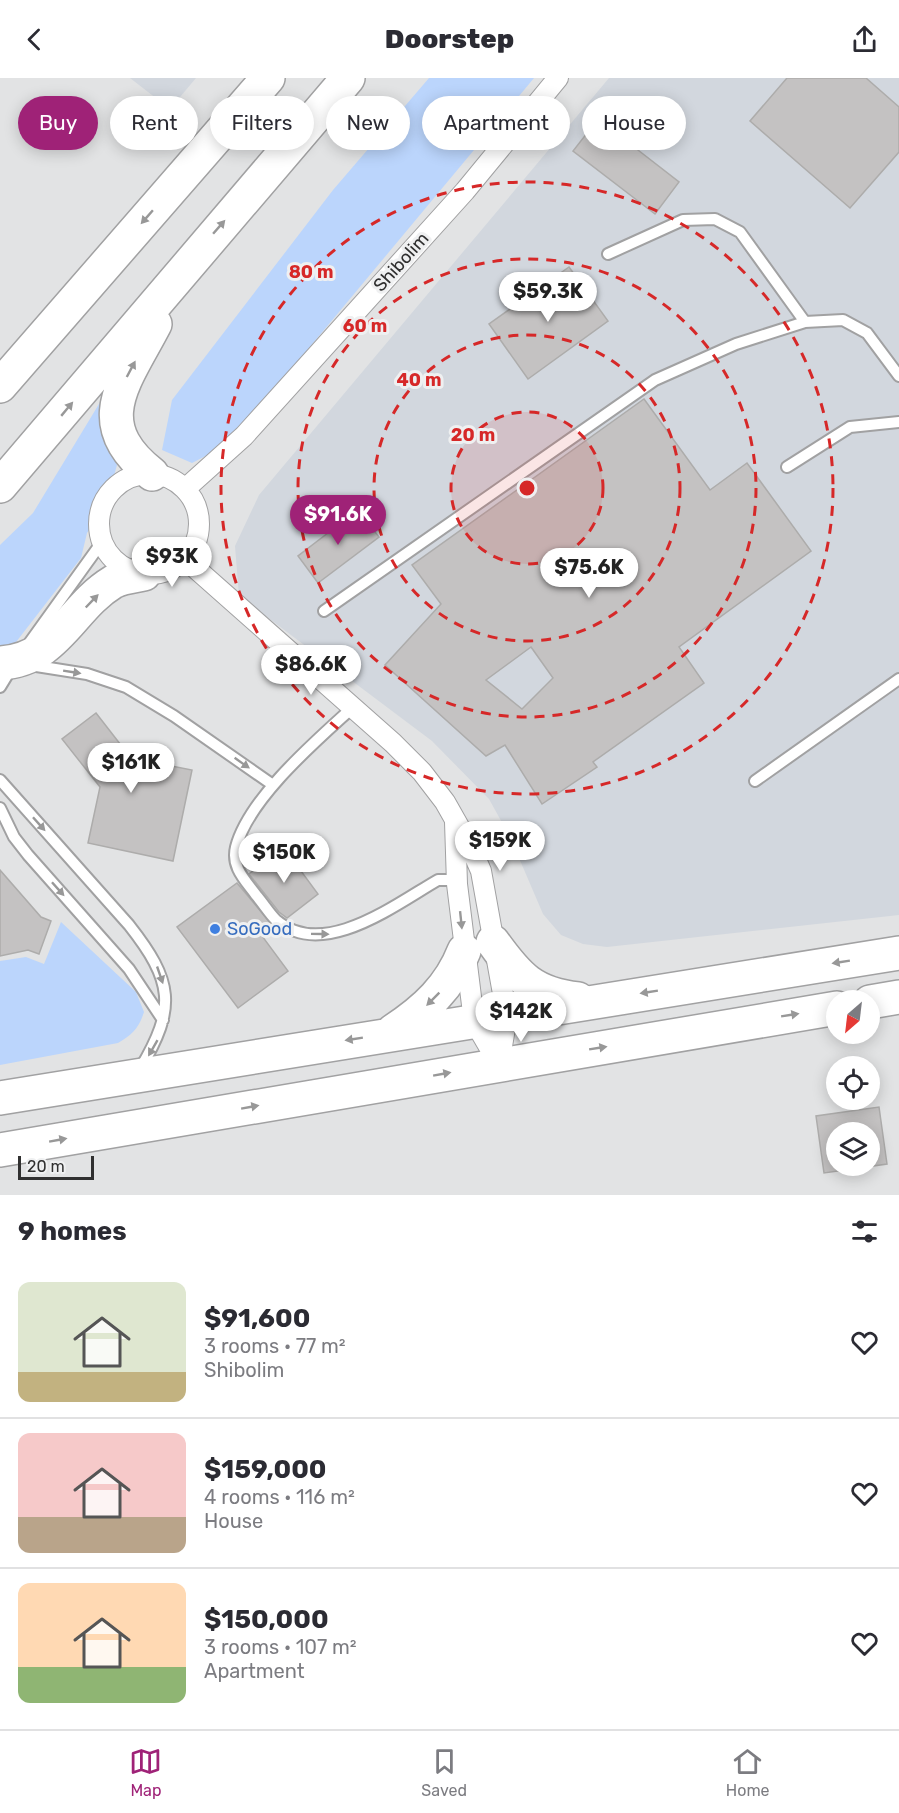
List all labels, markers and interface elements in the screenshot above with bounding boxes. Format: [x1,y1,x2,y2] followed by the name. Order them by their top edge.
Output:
[18,23,51,56] icon: back
[385,23,514,55] text: Doorstep
[848,23,881,56] icon: share
[18,96,98,150] chip: Buy
[110,96,198,150] chip: Rent
[210,96,314,150] chip: Filters
[326,96,410,150] chip: New
[422,96,570,150] chip: Apartment
[582,96,686,150] chip: House
[141,209,154,224] one-way arrow
[212,220,225,235] one-way arrow
[369,228,433,296] street label: Shibolim
[289,261,333,283] text: 80 m
[499,272,597,323] pin: $59.3K
[513,279,583,303] text: $59.3K
[343,315,387,337] text: 60 m
[126,361,136,378] one-way arrow
[397,369,441,391] text: 40 m
[60,402,73,417] one-way arrow
[451,424,495,446] text: 20 m
[517,478,537,498] centre of rings
[289,495,387,546] pin: $91.6K
[304,502,372,526] text: $91.6K
[136,537,208,588] pin: $93K
[146,544,198,568] text: $93K
[540,548,638,599] pin: $75.6K
[554,555,624,579] text: $75.6K
[85,593,99,608] one-way arrow
[262,645,360,696] pin: $86.6K
[275,652,347,676] text: $86.6K
[63,668,82,677] one-way arrow
[89,743,173,794] pin: $161K
[101,750,161,774] text: $161K
[234,757,250,769] one-way arrow
[32,816,46,831] one-way arrow
[458,821,542,872] pin: $159K
[469,828,531,852] text: $159K
[242,833,326,884] pin: $150K
[252,840,316,864] text: $150K
[51,881,64,896] one-way arrow
[456,910,466,929] one-way arrow
[227,918,292,940] place label: SoGood
[208,922,222,936] marker: SoGood
[310,929,329,939] one-way arrow
[832,957,851,966] one-way arrow
[155,966,165,984] one-way arrow
[639,988,658,997] one-way arrow
[826,990,880,1044] north arrow
[826,990,880,1176] map controls
[427,991,441,1005] one-way arrow
[479,992,563,1043] pin: $142K
[489,999,553,1023] text: $142K
[781,1011,800,1020] one-way arrow
[344,1035,363,1044] one-way arrow
[147,1040,158,1056] one-way arrow
[589,1043,608,1052] one-way arrow
[826,1056,880,1110] button: locate
[433,1069,452,1078] one-way arrow
[241,1102,260,1111] one-way arrow
[826,1122,880,1176] button: layers
[48,1135,67,1144] one-way arrow
[18,1153,94,1180] scale bar
[27,1157,65,1176] text: 20 m
[848,1215,881,1248] icon: filters
[18,1216,127,1247] text: 9 homes
[204,1303,310,1334] text: $91,600
[66,1306,138,1378] icon: home
[848,1326,881,1359] icon: heart
[204,1334,346,1358] text: 3 rooms · 77 m²
[204,1358,284,1382] text: Shibolim
[204,1454,327,1485] text: $159,000
[66,1457,138,1529] icon: home
[848,1477,881,1510] icon: heart
[204,1485,355,1509] text: 4 rooms · 116 m²
[204,1509,263,1533] text: House
[204,1604,329,1635] text: $150,000
[66,1607,138,1679] icon: home
[848,1627,881,1660] icon: heart
[204,1635,357,1659] text: 3 rooms · 107 m²
[204,1659,305,1683] text: Apartment
[129,1745,162,1800] tab: Map
[421,1745,467,1800] tab: Saved
[726,1745,770,1800] tab: Home

